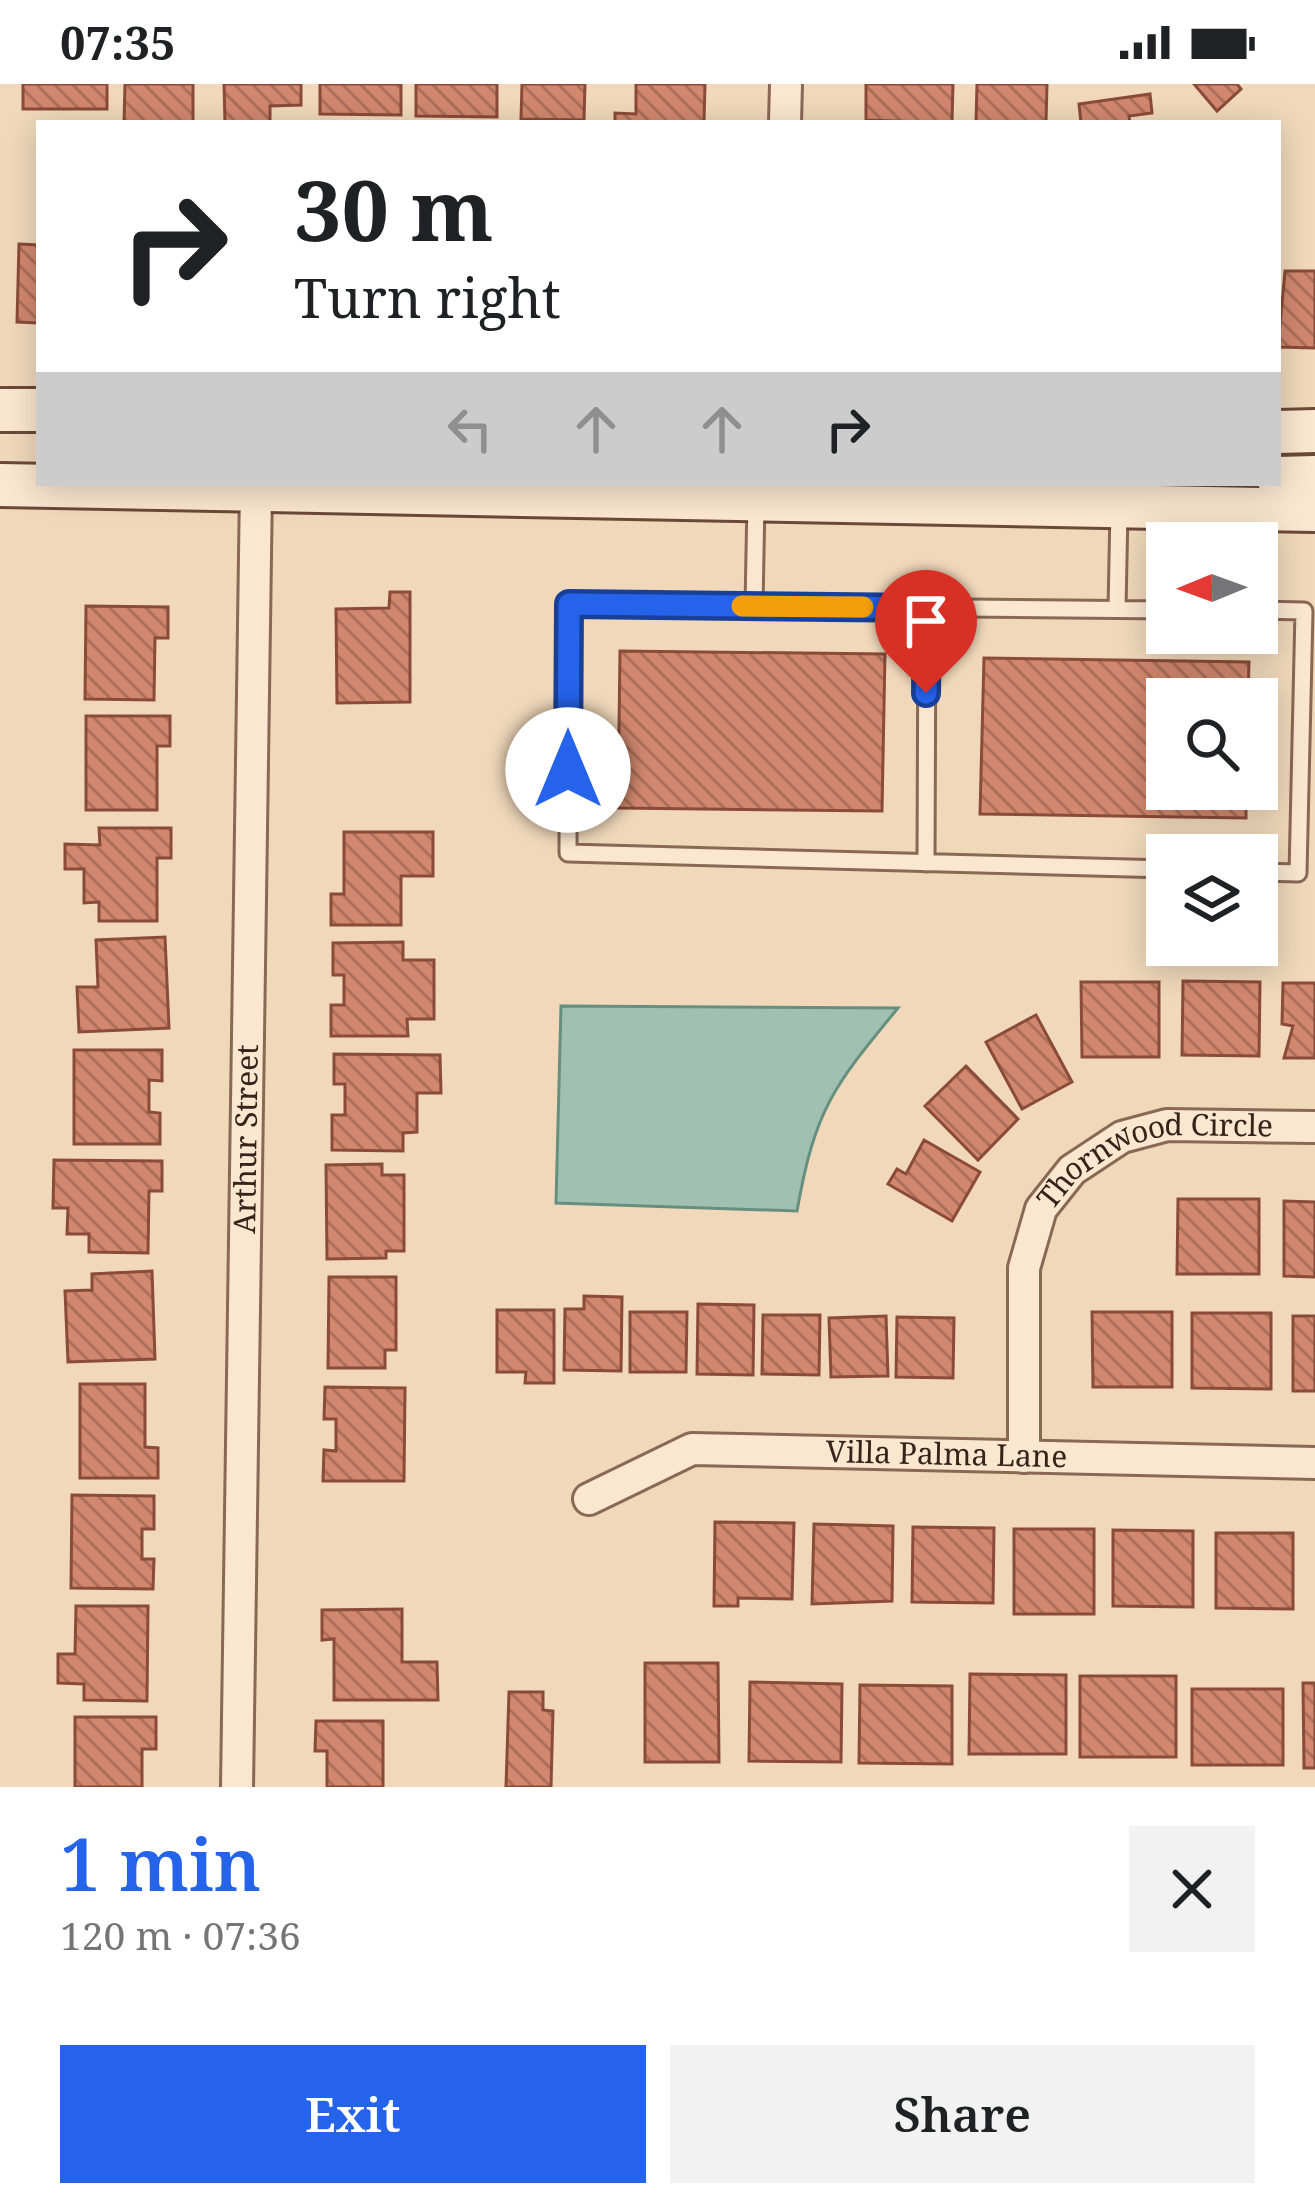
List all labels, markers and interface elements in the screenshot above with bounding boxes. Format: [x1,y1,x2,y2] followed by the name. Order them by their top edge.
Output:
[60,12,175,73] text: 07:35
[294,151,494,266] text: 30 m
[96,168,252,324] icon: right
[294,260,561,334] text: Turn right
[437,396,503,462] icon: left
[563,396,629,462] icon: ahead
[689,396,755,462] icon: ahead
[815,396,881,462] icon: right
[1146,522,1278,654] north arrow
[1146,522,1278,966] map controls
[875,570,977,693] pin
[893,588,959,654] icon: arrive
[1146,678,1278,810] button: search
[505,707,631,833] position arrow
[1146,834,1278,966] button: layers
[223,1044,267,1234] street label: Arthur Street
[1027,1103,1273,1217] street label: Thornwood Circle
[825,1430,1068,1476] street label: Villa Palma Lane
[60,1814,261,1912] text: 1 min
[1129,1826,1255,1952] button: close
[60,1908,301,1961] text: 120 m · 07:36
[60,2045,646,2183] button: Exit
[670,2045,1255,2183] button: Share

